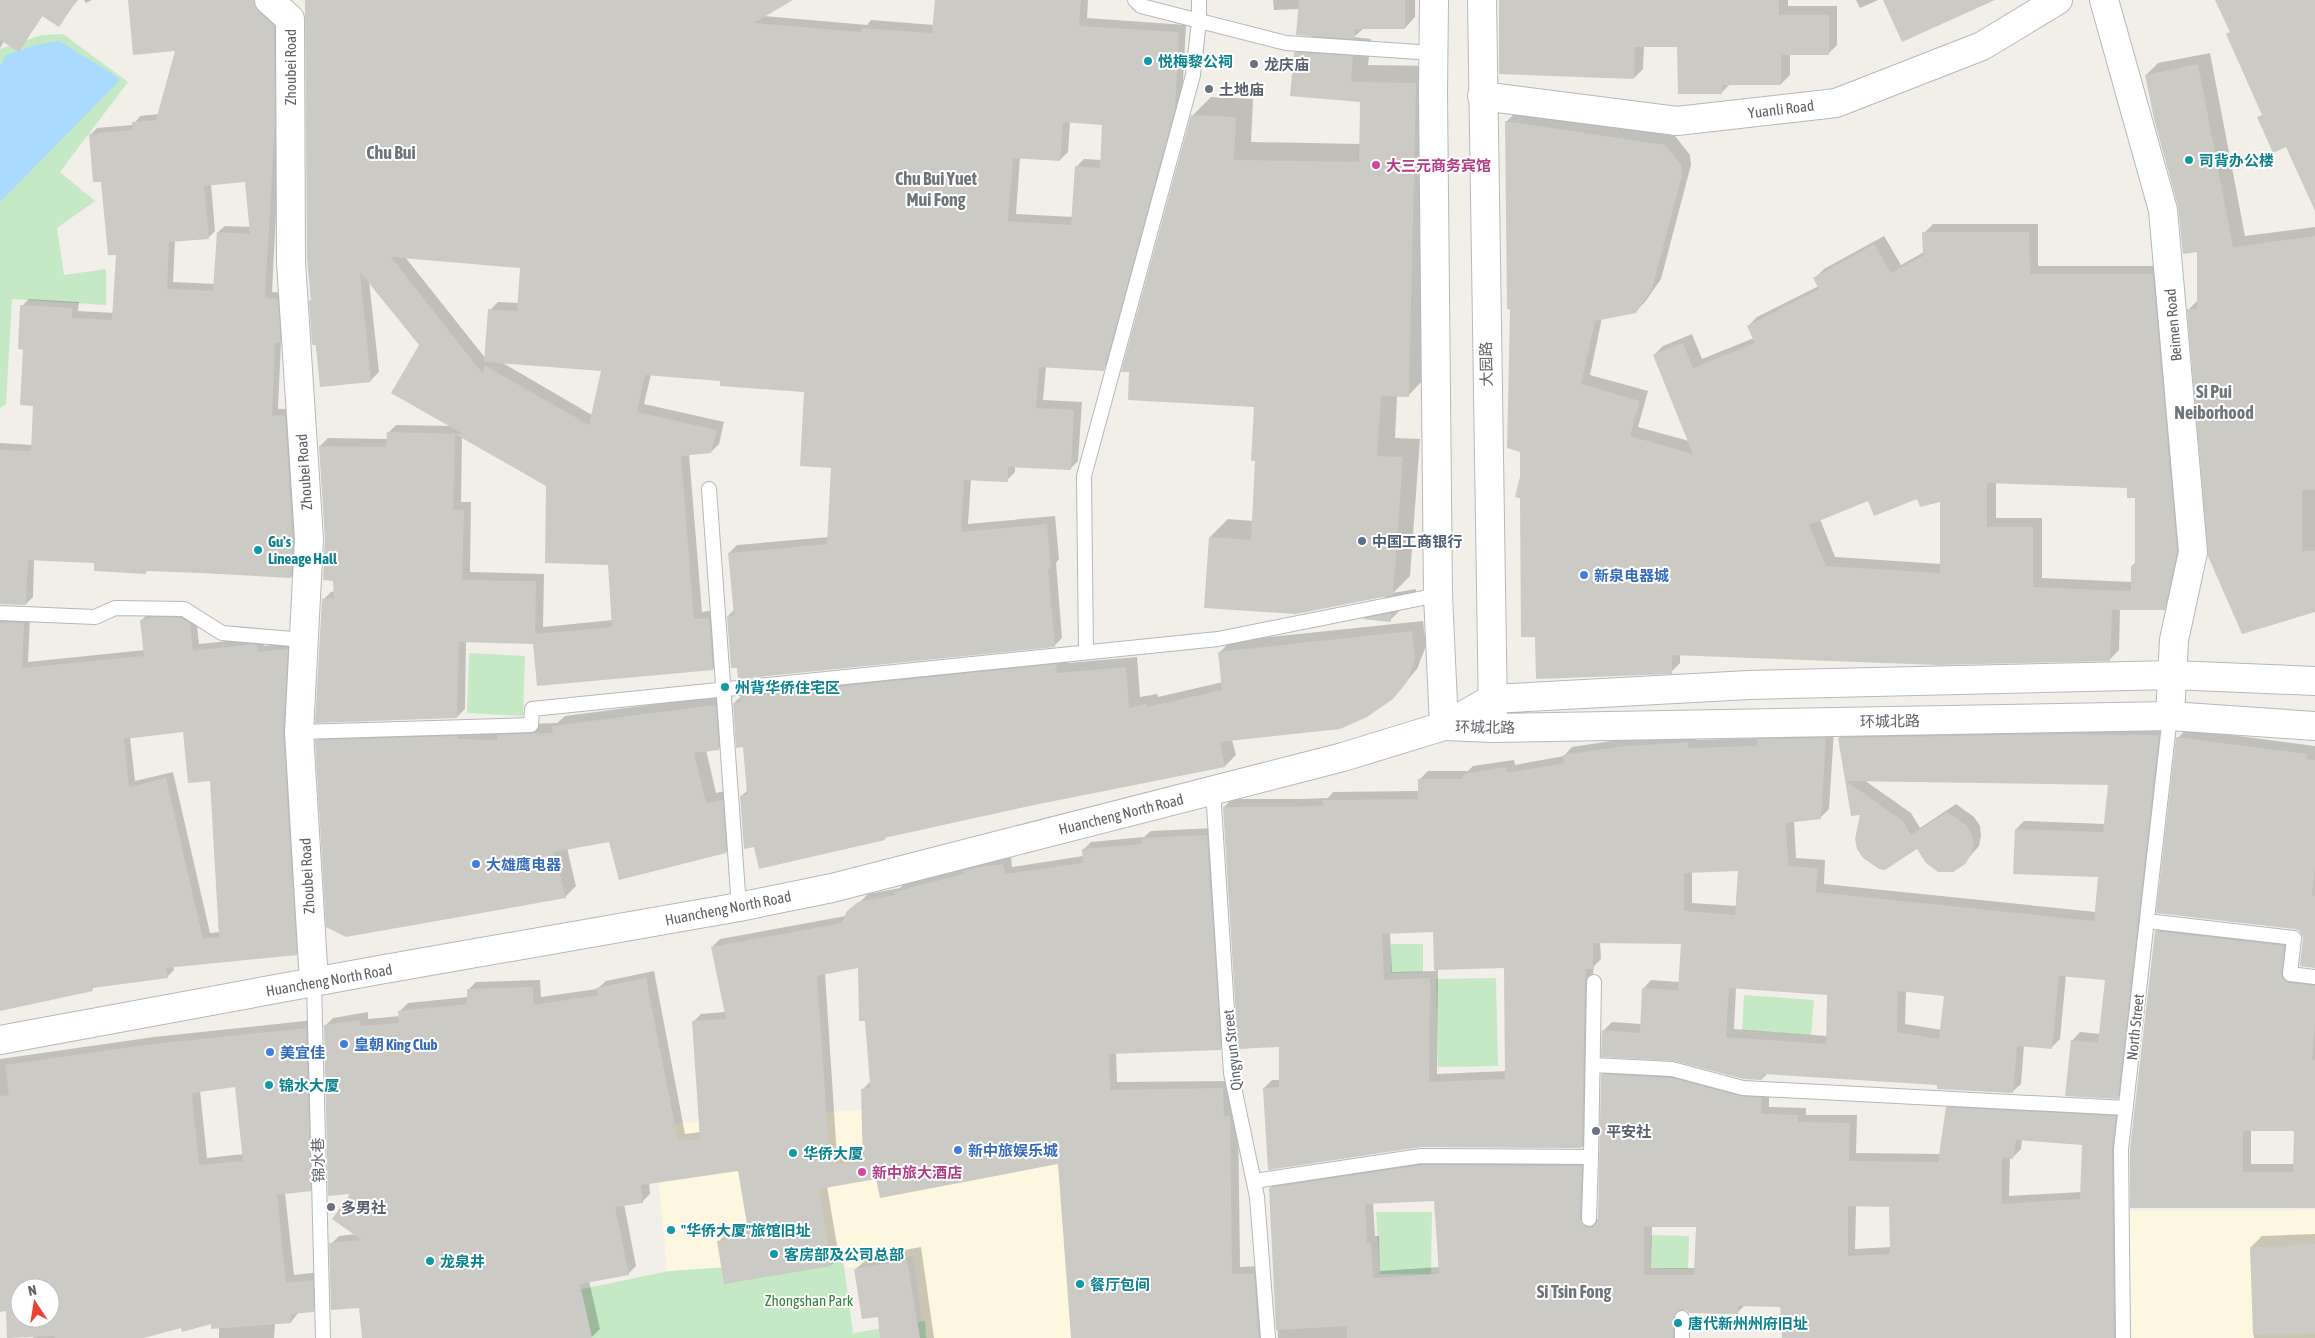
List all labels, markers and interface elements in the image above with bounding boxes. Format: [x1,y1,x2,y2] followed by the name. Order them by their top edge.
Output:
[282,29,299,105] street label: Zhoubei Road
[1158,53,1233,70] place label: 悦梅黎公祠
[1142,55,1154,67] marker: 悦梅黎公祠
[1264,56,1309,73] place label: 龙庆庙
[1248,58,1260,70] marker: 龙庆庙
[1219,81,1264,98] place label: 土地庙
[1203,83,1215,95] marker: 土地庙
[1747,97,1815,121] street label: Yuanli Road
[366,142,416,163] district label: Chu Bui
[2199,152,2274,169] place label: 司背办公楼
[2183,154,2195,166] marker: 司背办公楼
[1386,157,1491,174] place label: 大三元商务宾馆
[1370,159,1382,171] marker: 大三元商务宾馆
[895,168,978,210] district label: Chu Bui Yuet Mui Fong
[2161,288,2185,362] street label: Beimen Road
[1477,341,1495,387] street label: 大园路
[2174,381,2254,423] district label: Si Pui Neiborhood
[293,433,315,511] street label: Zhoubei Road
[268,533,338,567] place label: Gu's Lineage Hall
[1372,533,1462,550] place label: 中国工商银行
[1356,535,1368,547] marker: 中国工商银行
[252,544,264,556] marker: Gu's Lineage Hall
[1594,567,1669,584] place label: 新泉电器城
[1578,569,1590,581] marker: 新泉电器城
[735,679,840,696] place label: 州背华侨住宅区
[719,681,731,693] marker: 州背华侨住宅区
[1860,712,1920,730] street label: 环城北路
[1455,718,1515,736] street label: 环城北路
[1057,790,1185,838] street label: Huancheng North Road
[297,837,317,915] street label: Zhoubei Road
[486,856,562,873] place label: 大雄鹰电器
[470,858,482,870] marker: 大雄鹰电器
[664,887,792,929] street label: Huancheng North Road
[264,961,394,999] street label: Huancheng North Road
[2123,993,2147,1061] street label: North Street
[1219,1009,1245,1091] street label: Qingyun Street
[354,1036,438,1053] place label: 皇朝 King Club
[338,1038,350,1050] marker: 皇朝 King Club
[280,1044,325,1061] place label: 美宜佳
[264,1046,276,1058] marker: 美宜佳
[279,1077,339,1094] place label: 锦水大厦
[263,1079,275,1091] marker: 锦水大厦
[1606,1123,1651,1140] place label: 平安社
[1590,1125,1602,1137] marker: 平安社
[309,1137,327,1183] street label: 锦水巷
[968,1142,1058,1159] place label: 新中旅娱乐城
[952,1144,964,1156] marker: 新中旅娱乐城
[803,1145,863,1162] place label: 华侨大厦
[787,1147,799,1159] marker: 华侨大厦
[872,1164,962,1181] place label: 新中旅大酒店
[856,1166,868,1178] marker: 新中旅大酒店
[341,1199,386,1216] place label: 多男社
[325,1201,337,1213] marker: 多男社
[681,1222,811,1239] place label: "华侨大厦"旅馆旧址
[665,1224,677,1236] marker: "华侨大厦"旅馆旧址
[784,1246,904,1263] place label: 客房部及公司总部
[768,1248,780,1260] marker: 客房部及公司总部
[440,1253,485,1270] place label: 龙泉井
[424,1255,436,1267] marker: 龙泉井
[1090,1276,1150,1293] place label: 餐厅包间
[10,1278,60,1328] north arrow
[1074,1278,1086,1290] marker: 餐厅包间
[1537,1281,1612,1302] district label: Si Tsin Fong
[27,1282,38,1299] text: N
[765,1292,854,1309] park label: Zhongshan Park
[1688,1315,1808,1332] place label: 唐代新州州府旧址
[1672,1317,1684,1329] marker: 唐代新州州府旧址

